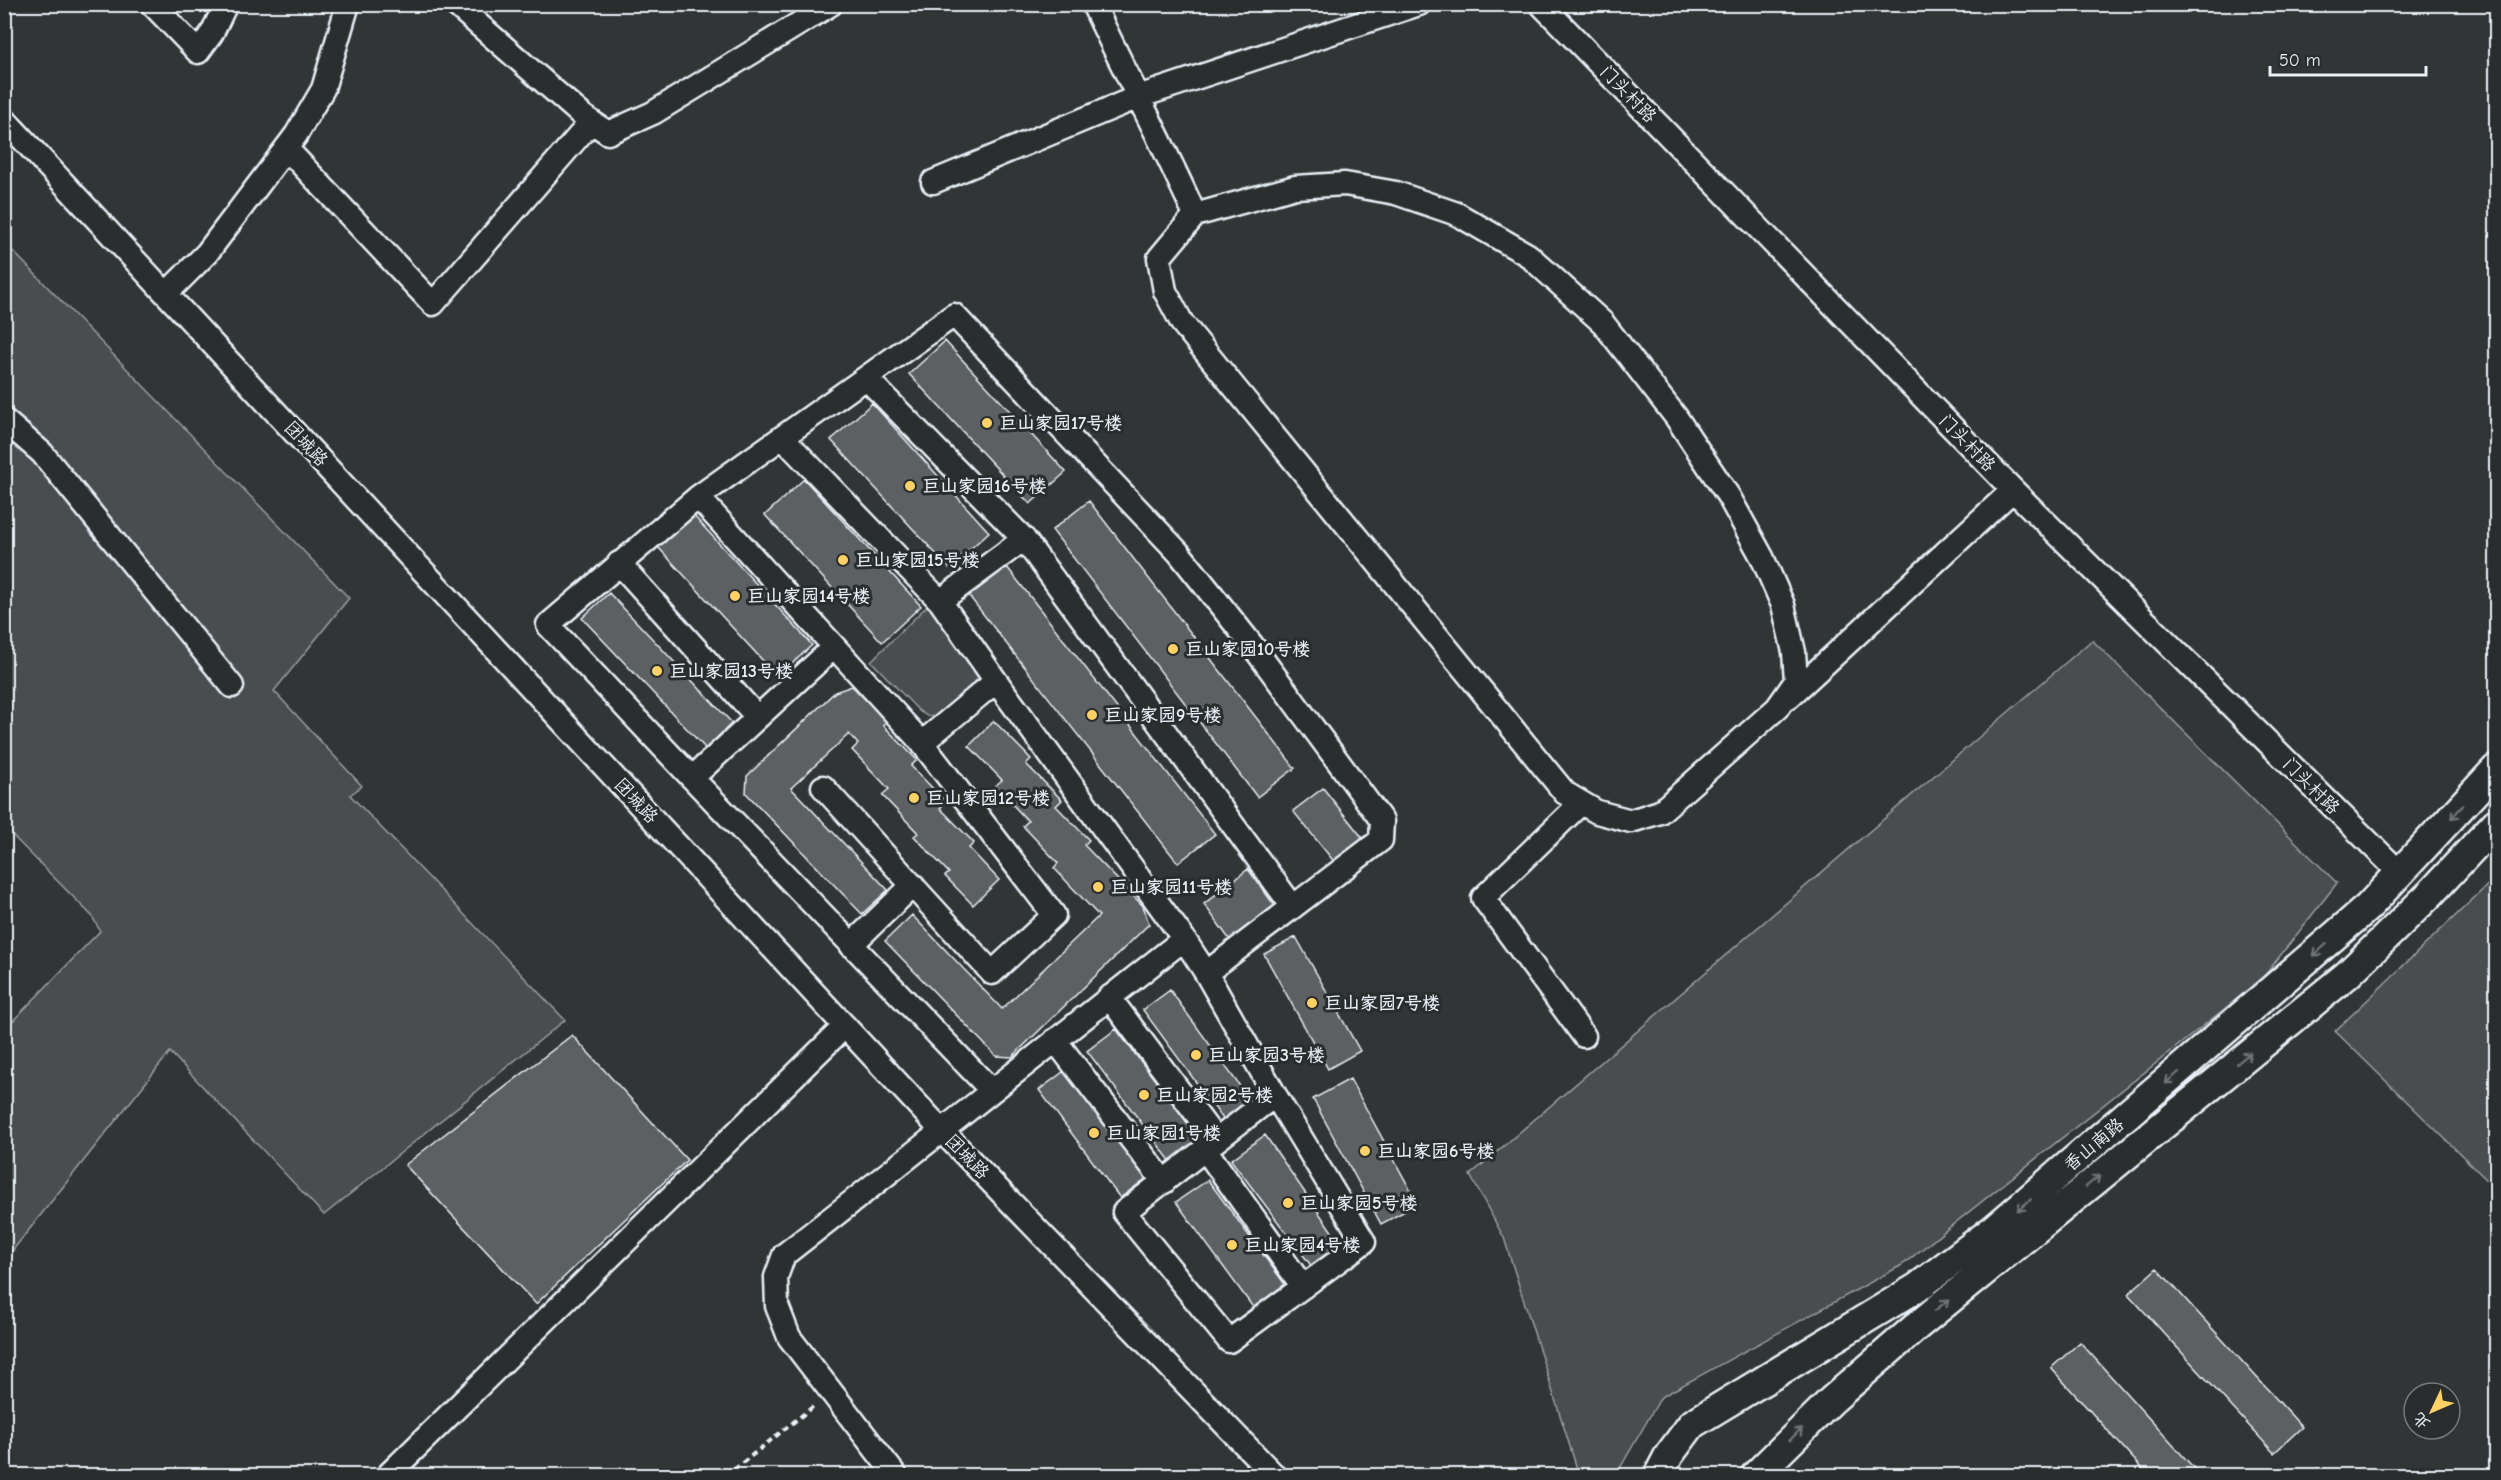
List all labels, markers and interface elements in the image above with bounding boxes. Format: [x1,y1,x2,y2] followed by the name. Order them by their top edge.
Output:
[2270,39,2426,77] scale bar
[2279,50,2321,71] text: 50 m
[1595,61,1661,127] street label: 门头村路
[1934,410,2000,476] street label: 门头村路
[999,413,1122,434] place label: 巨山家园17号楼
[980,416,994,430] marker: 巨山家园17号楼
[280,417,332,471] street label: 团城路
[922,476,1047,497] place label: 巨山家园16号楼
[903,479,917,493] marker: 巨山家园16号楼
[855,550,980,571] place label: 巨山家园15号楼
[836,553,850,567] marker: 巨山家园15号楼
[747,586,870,607] place label: 巨山家园14号楼
[728,589,742,603] marker: 巨山家园14号楼
[1185,639,1310,660] place label: 巨山家园10号楼
[1166,642,1180,656] marker: 巨山家园10号楼
[669,661,793,682] place label: 巨山家园13号楼
[650,664,664,678] marker: 巨山家园13号楼
[1104,705,1221,726] place label: 巨山家园9号楼
[1085,708,1099,722] marker: 巨山家园9号楼
[2278,753,2344,819] street label: 门头村路
[610,774,662,828] street label: 团城路
[926,788,1050,809] place label: 巨山家园12号楼
[907,791,921,805] marker: 巨山家园12号楼
[2450,804,2464,819] one-way arrow
[1110,877,1232,898] place label: 巨山家园11号楼
[1091,880,1105,894] marker: 巨山家园11号楼
[2313,943,2328,957] one-way arrow
[1324,993,1440,1014] place label: 巨山家园7号楼
[1305,996,1319,1010] marker: 巨山家园7号楼
[1208,1045,1325,1066] place label: 巨山家园3号楼
[1189,1048,1203,1062] marker: 巨山家园3号楼
[2236,1051,2251,1065] one-way arrow
[2165,1071,2180,1085] one-way arrow
[1156,1085,1273,1106] place label: 巨山家园2号楼
[1137,1088,1151,1102] marker: 巨山家园2号楼
[2060,1114,2128,1176] street label: 香山南路
[1106,1123,1221,1144] place label: 巨山家园1号楼
[1087,1126,1101,1140] marker: 巨山家园1号楼
[941,1130,993,1184] street label: 团城路
[1377,1141,1494,1162] place label: 巨山家园6号楼
[1358,1144,1372,1158] marker: 巨山家园6号楼
[2085,1174,2100,1188] one-way arrow
[1300,1193,1418,1214] place label: 巨山家园5号楼
[1281,1196,1295,1210] marker: 巨山家园5号楼
[2016,1198,2032,1211] one-way arrow
[1244,1235,1360,1256] place label: 巨山家园4号楼
[1225,1238,1239,1252] marker: 巨山家园4号楼
[1934,1298,1949,1312] one-way arrow
[2402,1381,2462,1441] north arrow
[2410,1409,2434,1433] text: 北
[1789,1427,1804,1442] one-way arrow

